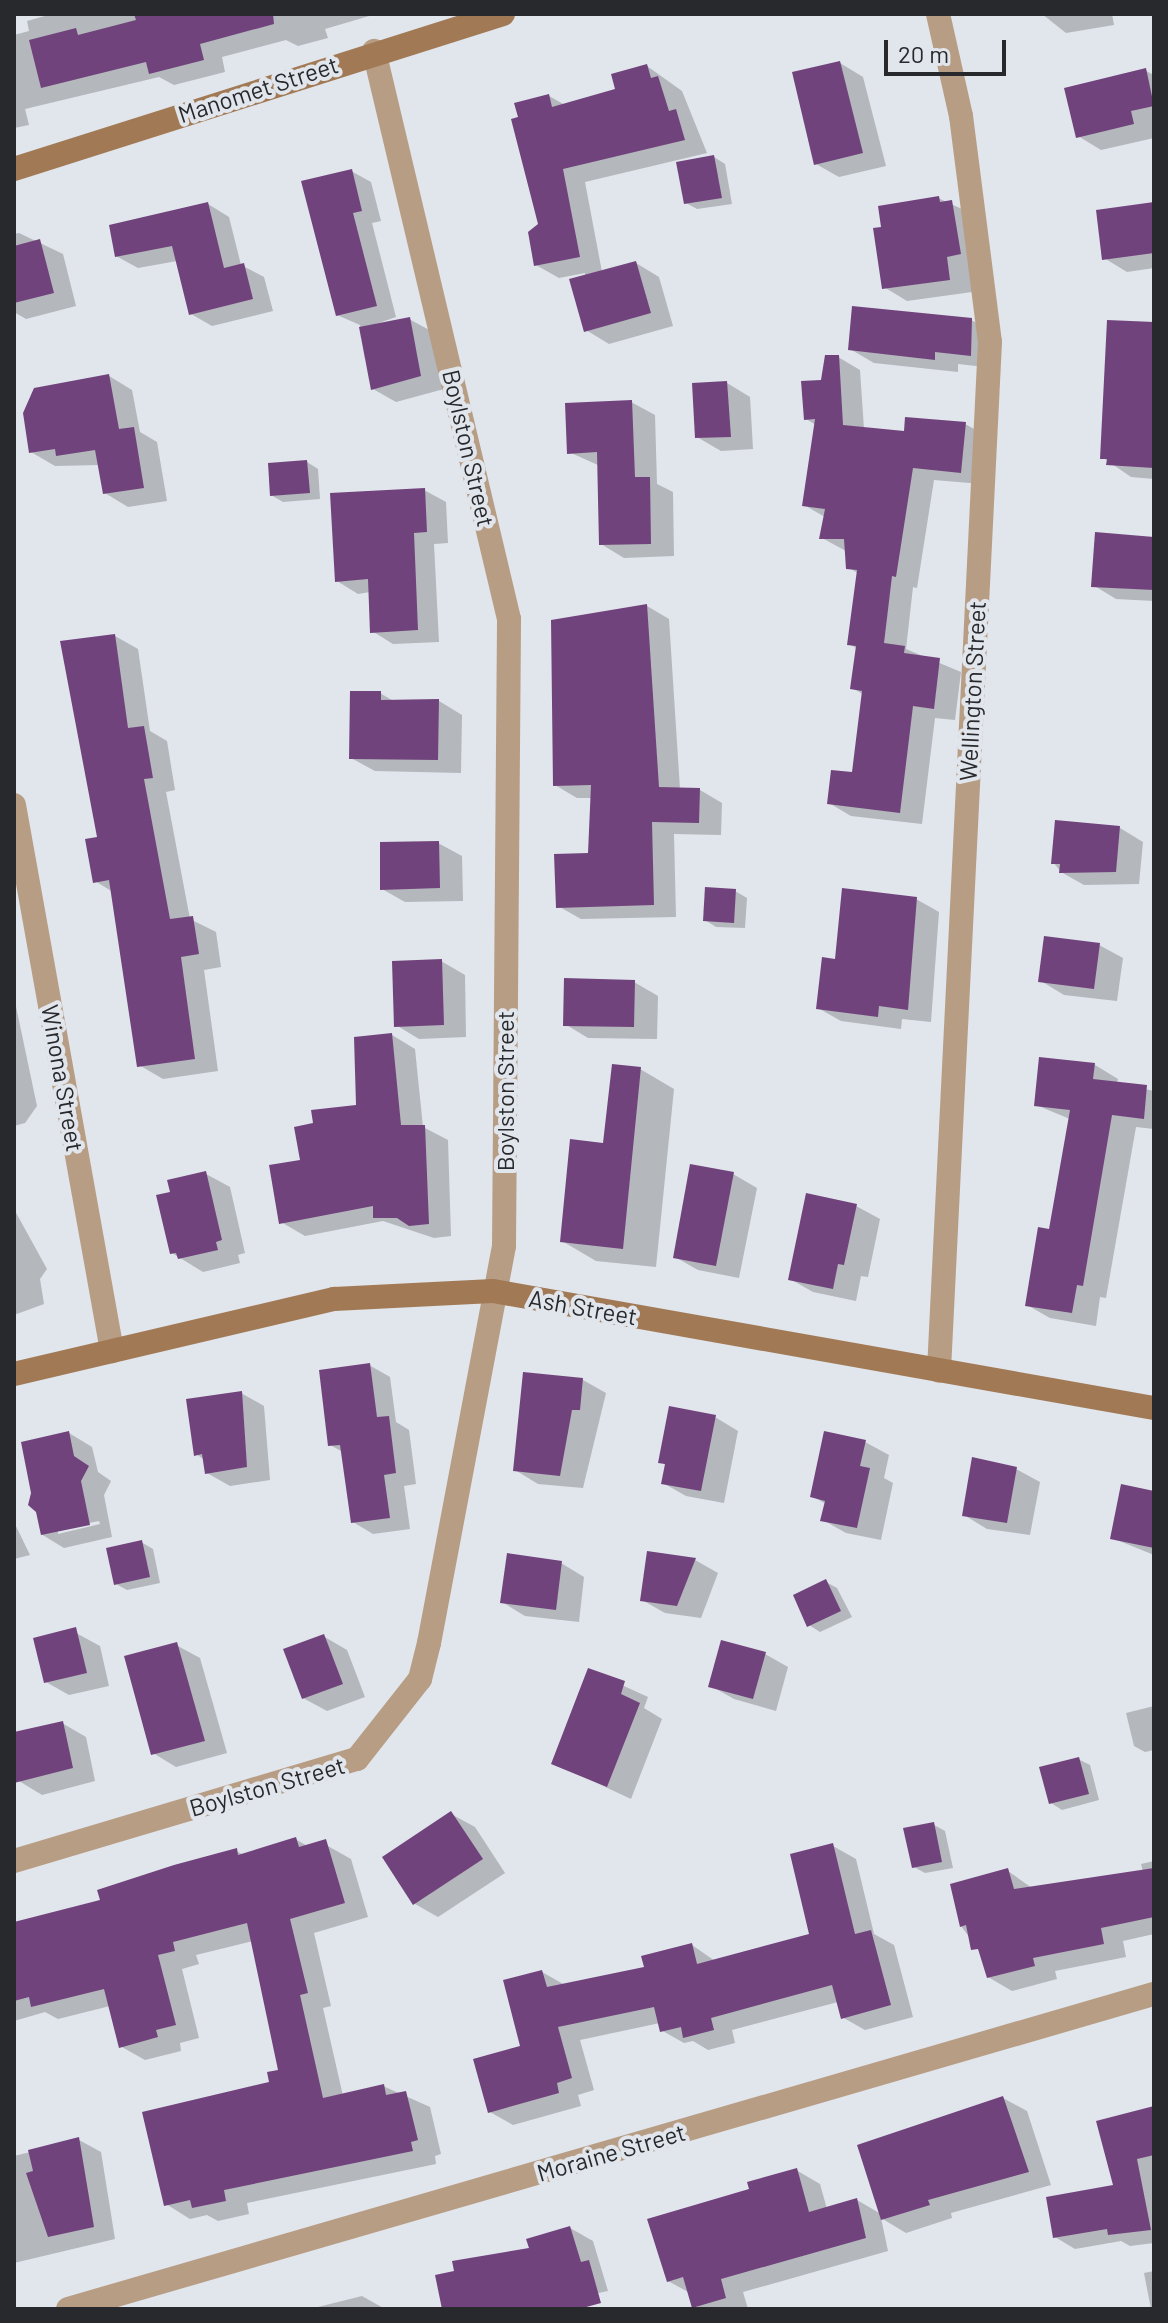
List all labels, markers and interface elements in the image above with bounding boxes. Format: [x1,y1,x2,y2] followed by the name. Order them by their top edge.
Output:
[888,24,1010,74] scale bar
[898,39,949,68] text: 20 m
[174,50,342,128] street label: Manomet Street
[437,367,501,529] street label: Boylston Street
[953,600,991,782] street label: Wellington Street
[36,1002,90,1154] street label: Winona Street
[491,1011,519,1171] street label: Boylston Street
[527,1283,639,1331] street label: Ash Street
[186,1750,348,1822] street label: Boylston Street
[533,2117,689,2187] street label: Moraine Street

